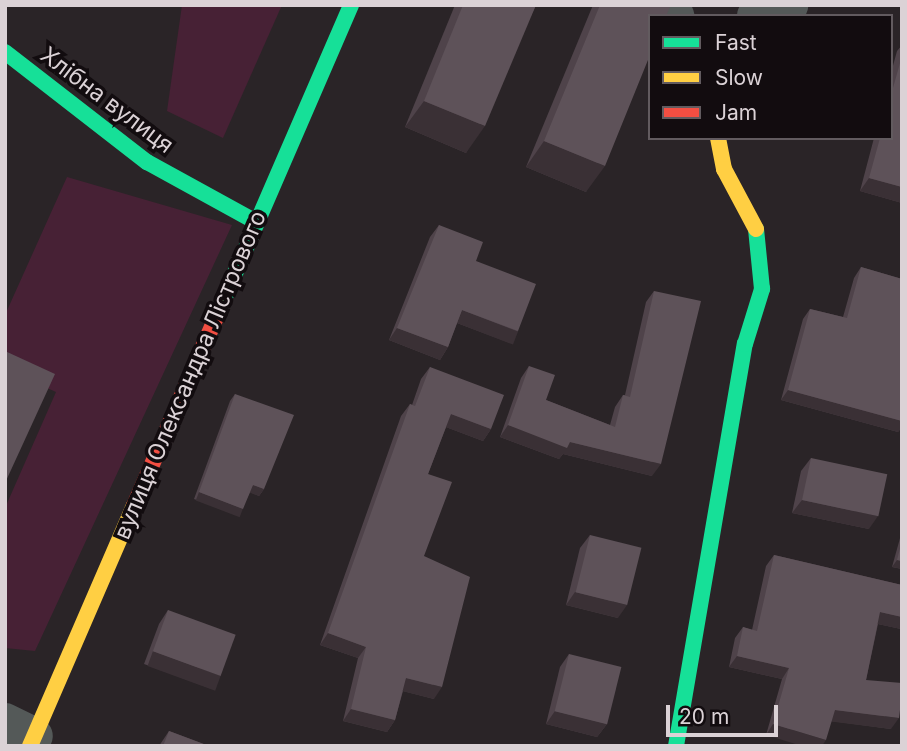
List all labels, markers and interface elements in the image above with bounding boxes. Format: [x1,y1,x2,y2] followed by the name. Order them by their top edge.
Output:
[648,14,893,140] legend
[715,30,757,55] text: Fast
[35,41,179,159] street label: Хлібна вулиця
[715,65,763,90] text: Slow
[715,100,757,125] text: Jam
[108,207,272,543] street label: вулиця Олександра Лістрового
[669,692,781,736] scale bar
[679,704,729,729] text: 20 m

